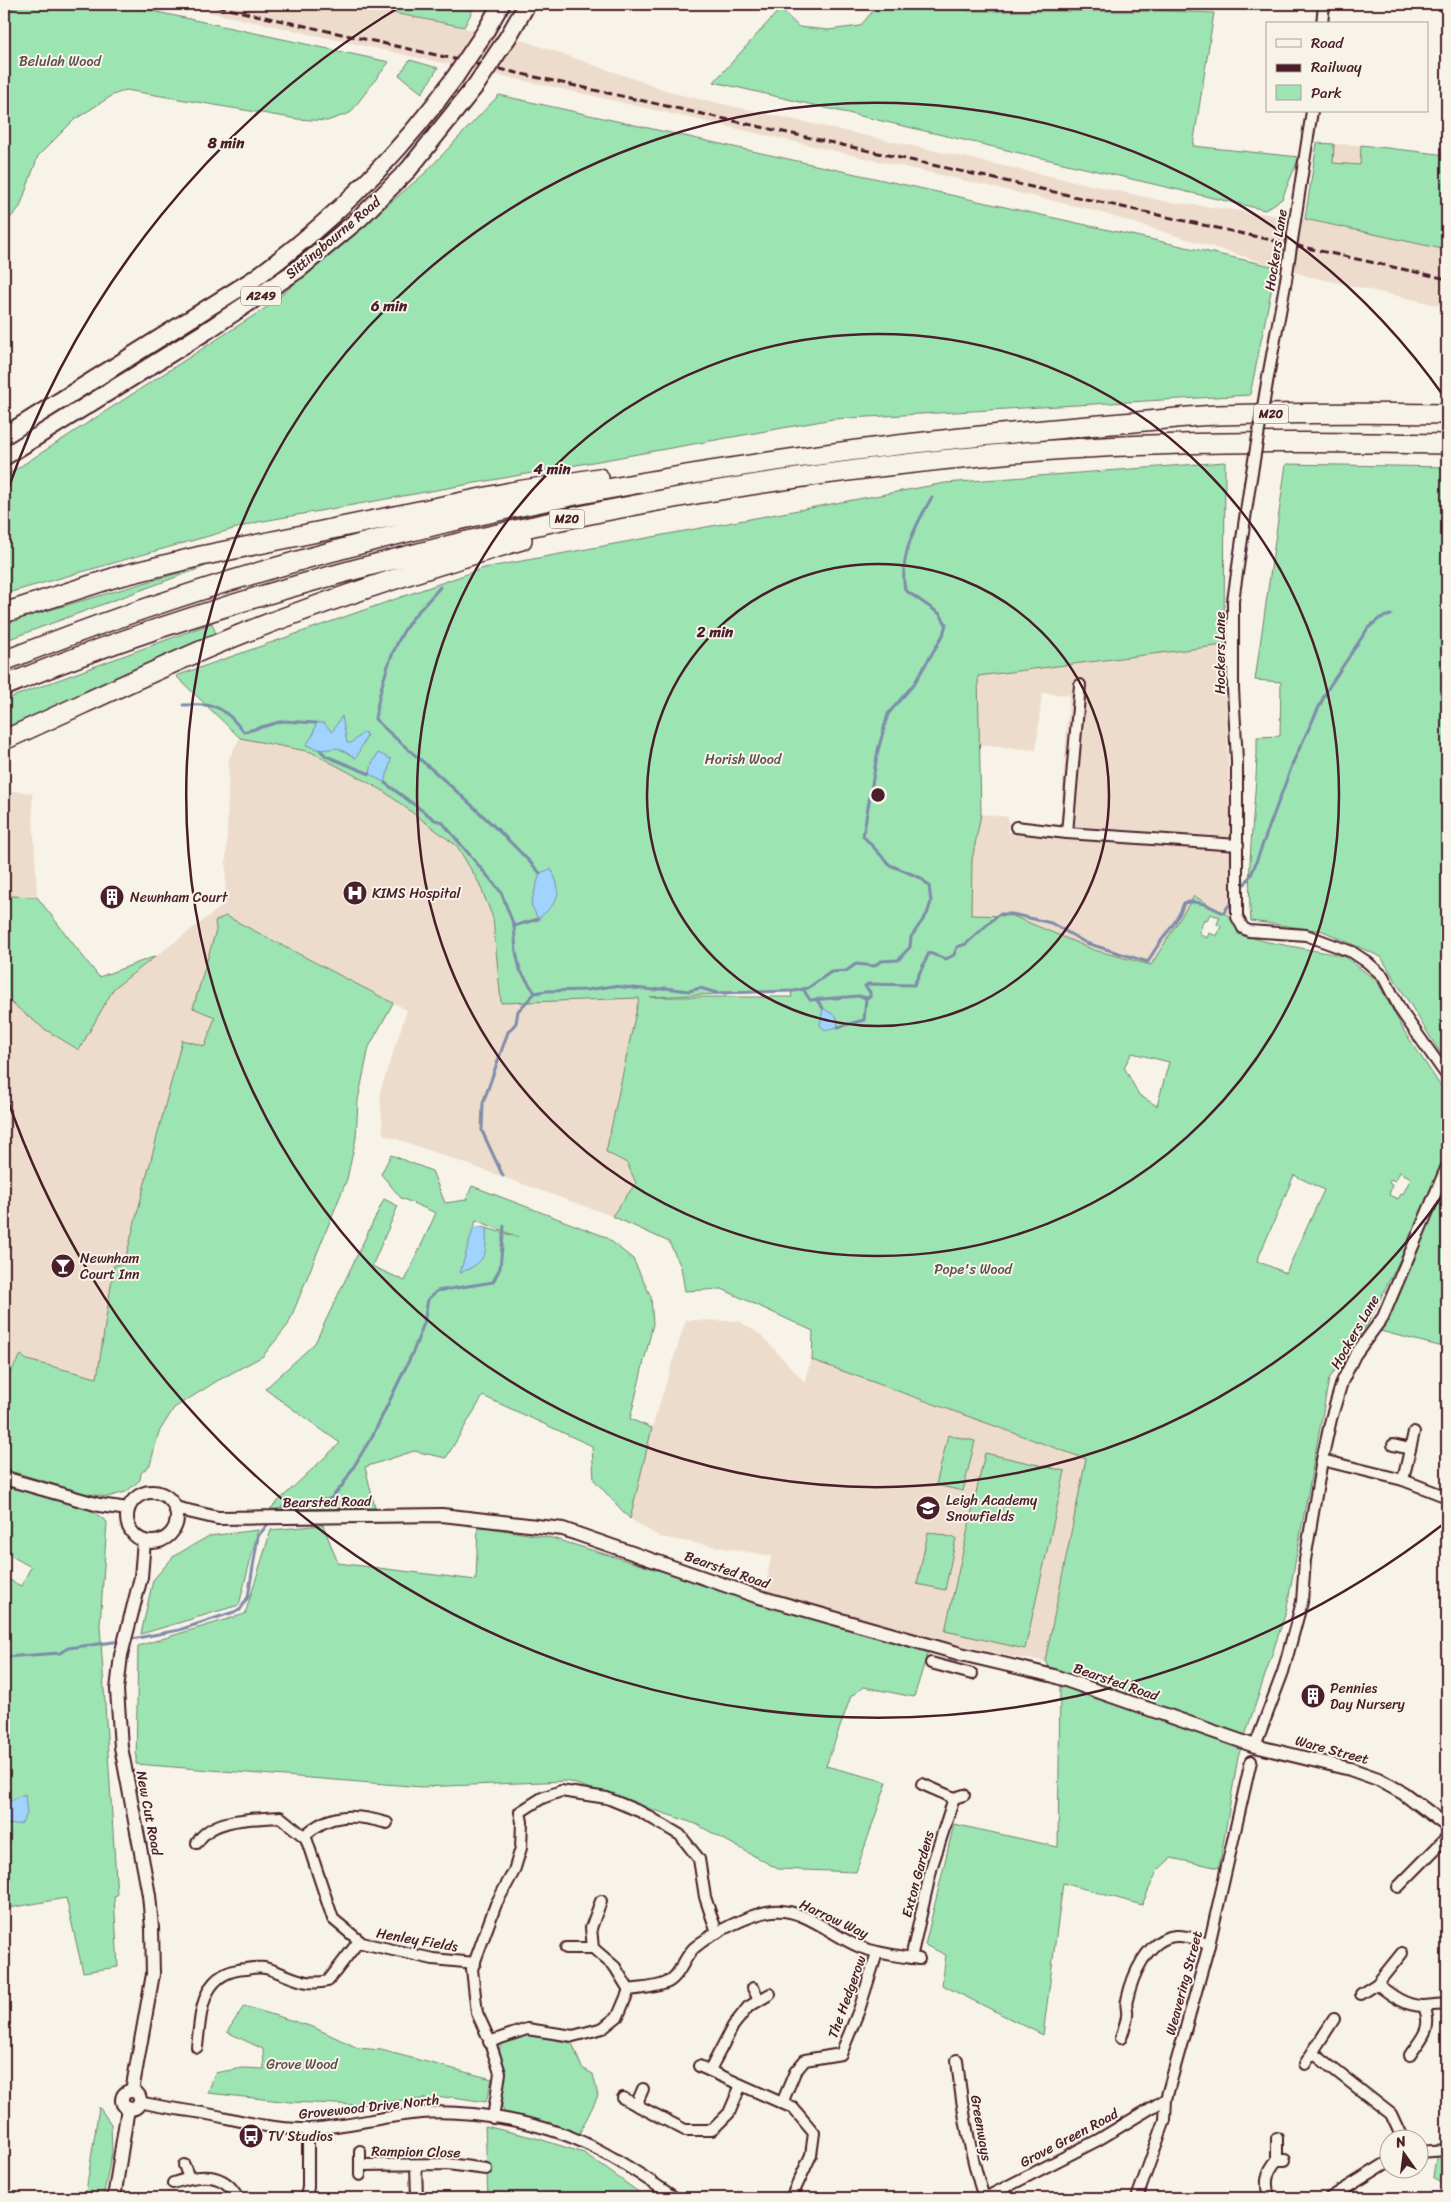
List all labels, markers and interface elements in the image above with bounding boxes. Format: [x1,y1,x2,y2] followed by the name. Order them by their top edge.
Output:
[1266,22,1428,112] legend
[1311,30,1344,56] text: Road
[19,49,103,74] park label: Belulah Wood
[1311,54,1362,80] text: Railway
[1311,80,1342,106] text: Park
[207,130,245,156] text: 8 min
[280,189,388,286] street label: Sittingbourne Road
[1257,207,1295,293] street label: Hockers Lane
[241,286,281,306] road number: A249
[370,293,408,319] text: 6 min
[1254,404,1288,424] road number: M20
[532,456,571,482] text: 4 min
[550,509,584,528] road number: M20
[1208,612,1233,694] street label: Hockers Lane
[696,619,734,645] text: 2 min
[705,747,783,772] park label: Horish Wood
[869,786,887,804] centre of rings
[342,880,368,906] hospital icon: KIMS Hospital
[372,881,462,906] place label: KIMS Hospital
[99,884,125,910] building icon: Newnham Court
[130,885,229,910] place label: Newnham Court
[80,1246,140,1287] place label: Newnham Court Inn
[50,1253,76,1279] bar icon: Newnham Court Inn
[934,1257,1013,1282] park label: Pope's Wood
[1323,1290,1387,1374] street label: Hockers Lane
[946,1488,1038,1529] place label: Leigh Academy Snowfields
[282,1489,373,1515] street label: Bearsted Road
[915,1495,941,1521] school or university icon: Leigh Academy Snowfields
[681,1544,775,1597] street label: Bearsted Road
[1070,1656,1164,1709] street label: Bearsted Road
[1330,1676,1406,1717] place label: Pennies Day Nursery
[1300,1683,1326,1709] building icon: Pennies Day Nursery
[1292,1728,1372,1772] street label: Ware Street
[129,1768,170,1859] street label: New Cut Road
[894,1827,942,1920] street label: Exton Gardens
[795,1892,873,1946] street label: Harrow Way
[374,1921,460,1960] street label: Henley Fields
[1158,1928,1210,2038] street label: Weavering Street
[820,1952,874,2042] street label: The Hedgerow
[266,2052,339,2077] park label: Grove Wood
[298,2087,440,2127] street label: Grovewood Drive North
[963,2093,999,2164] street label: Greenways
[1015,2101,1124,2174] street label: Grove Green Road
[238,2123,264,2149] bus stop icon: TV Studios
[268,2124,333,2149] place label: TV Studios
[1392,2128,1409,2155] text: N
[1378,2130,1428,2180] north arrow
[371,2139,461,2165] street label: Rampion Close

